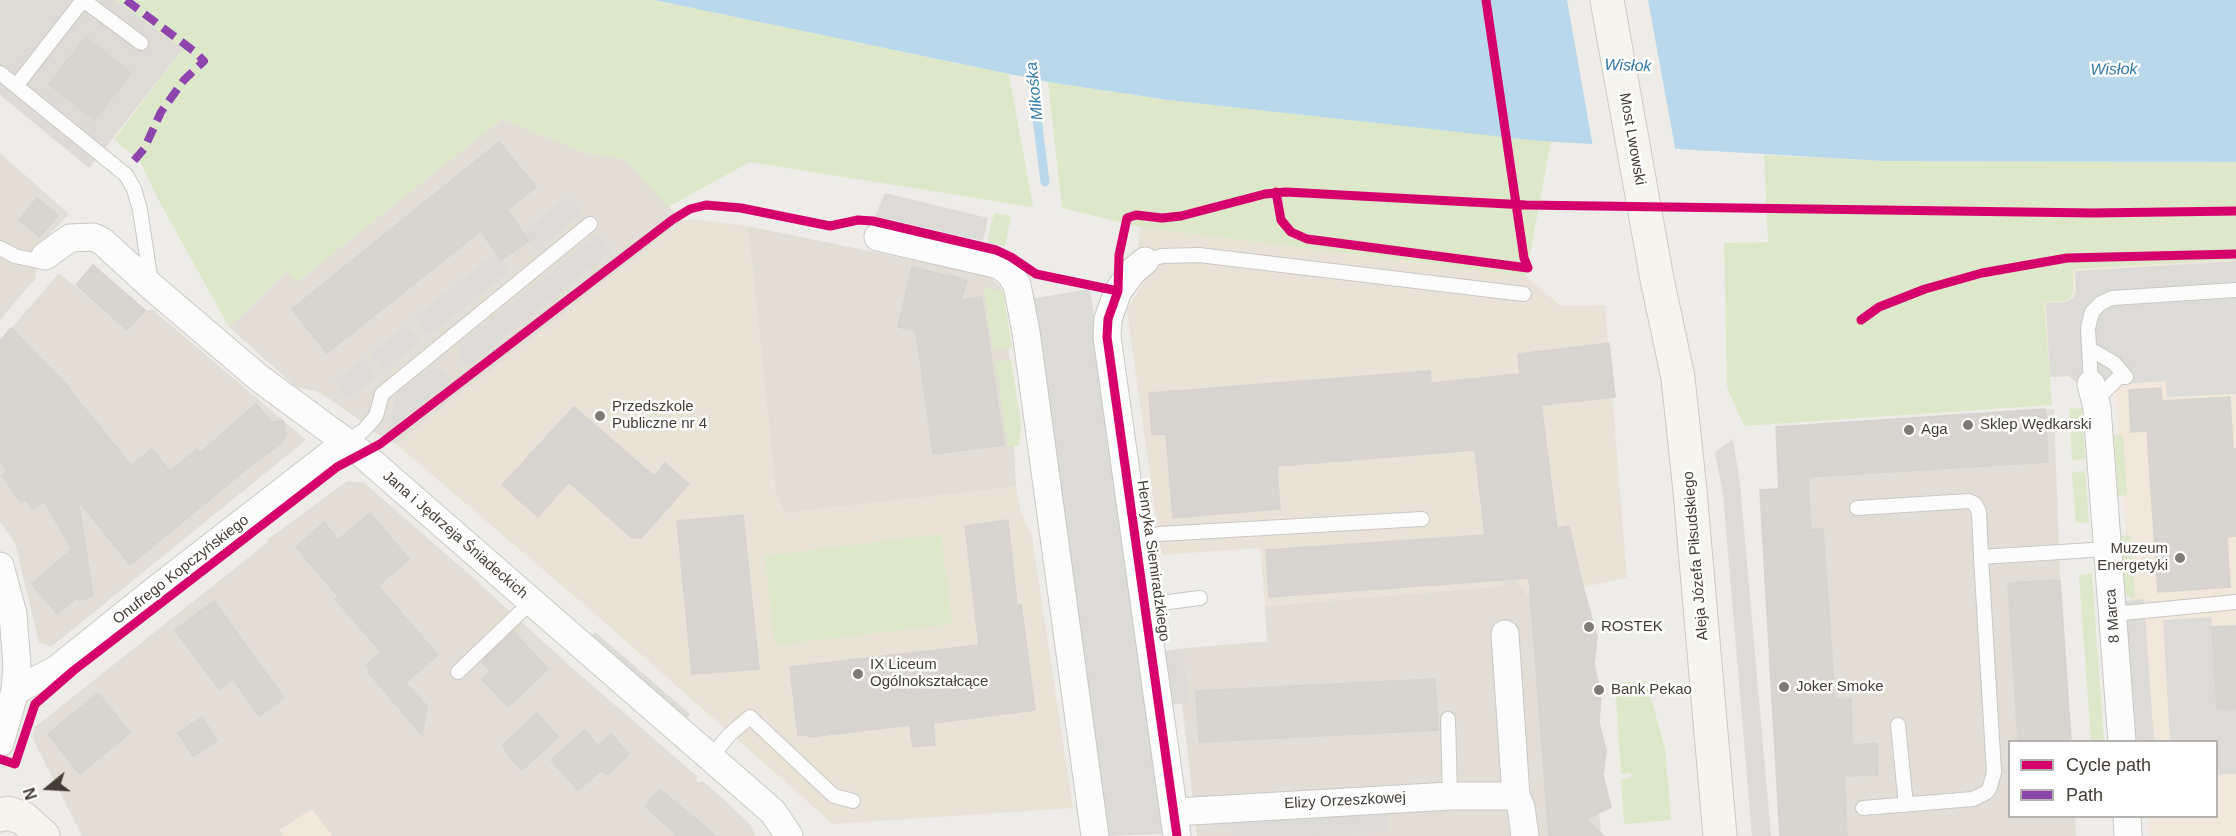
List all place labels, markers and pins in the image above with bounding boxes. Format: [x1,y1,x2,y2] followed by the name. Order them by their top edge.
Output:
[612,398,707,433] place label: Przedszkole Publiczne nr 4
[593,409,607,423] marker: Przedszkole Publiczne nr 4
[1980,416,2092,434] place label: Sklep Wędkarski
[1961,418,1975,432] marker: Sklep Wędkarski
[1921,421,1948,439] place label: Aga
[1902,423,1916,437] marker: Aga
[2097,540,2168,575] place label: Muzeum Energetyki
[2173,551,2187,565] marker: Muzeum Energetyki
[1601,618,1663,636] place label: ROSTEK
[1582,620,1596,634] marker: ROSTEK
[870,656,988,691] place label: IX Liceum Ogólnokształcące
[851,667,865,681] marker: IX Liceum Ogólnokształcące
[1796,678,1884,696] place label: Joker Smoke
[1777,680,1791,694] marker: Joker Smoke
[1611,681,1692,699] place label: Bank Pekao
[1592,683,1606,697] marker: Bank Pekao

